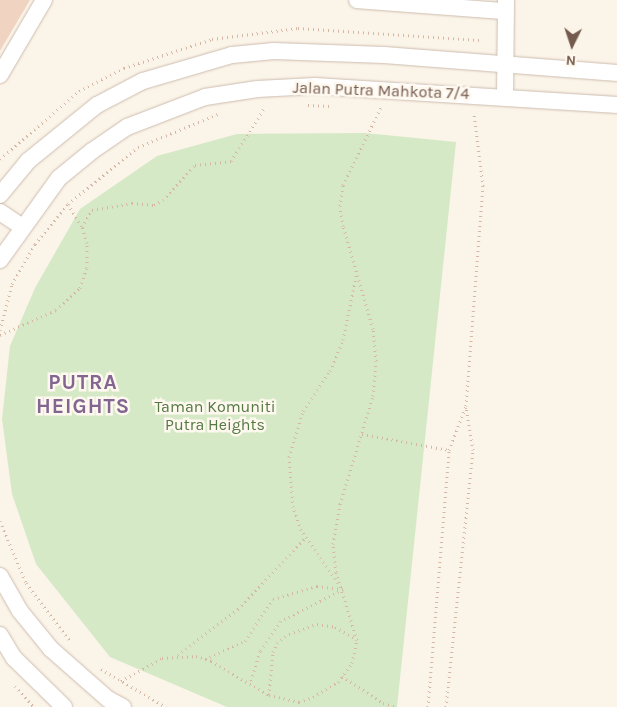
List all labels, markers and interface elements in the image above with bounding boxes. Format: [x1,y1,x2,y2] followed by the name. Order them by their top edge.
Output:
[547,20,597,70] north arrow
[565,52,577,69] text: N
[292,78,470,104] street label: Jalan Putra Mahkota 7/4
[35,369,131,419] district label: PUTRA HEIGHTS
[155,397,275,435] park label: Taman Komuniti Putra Heights

